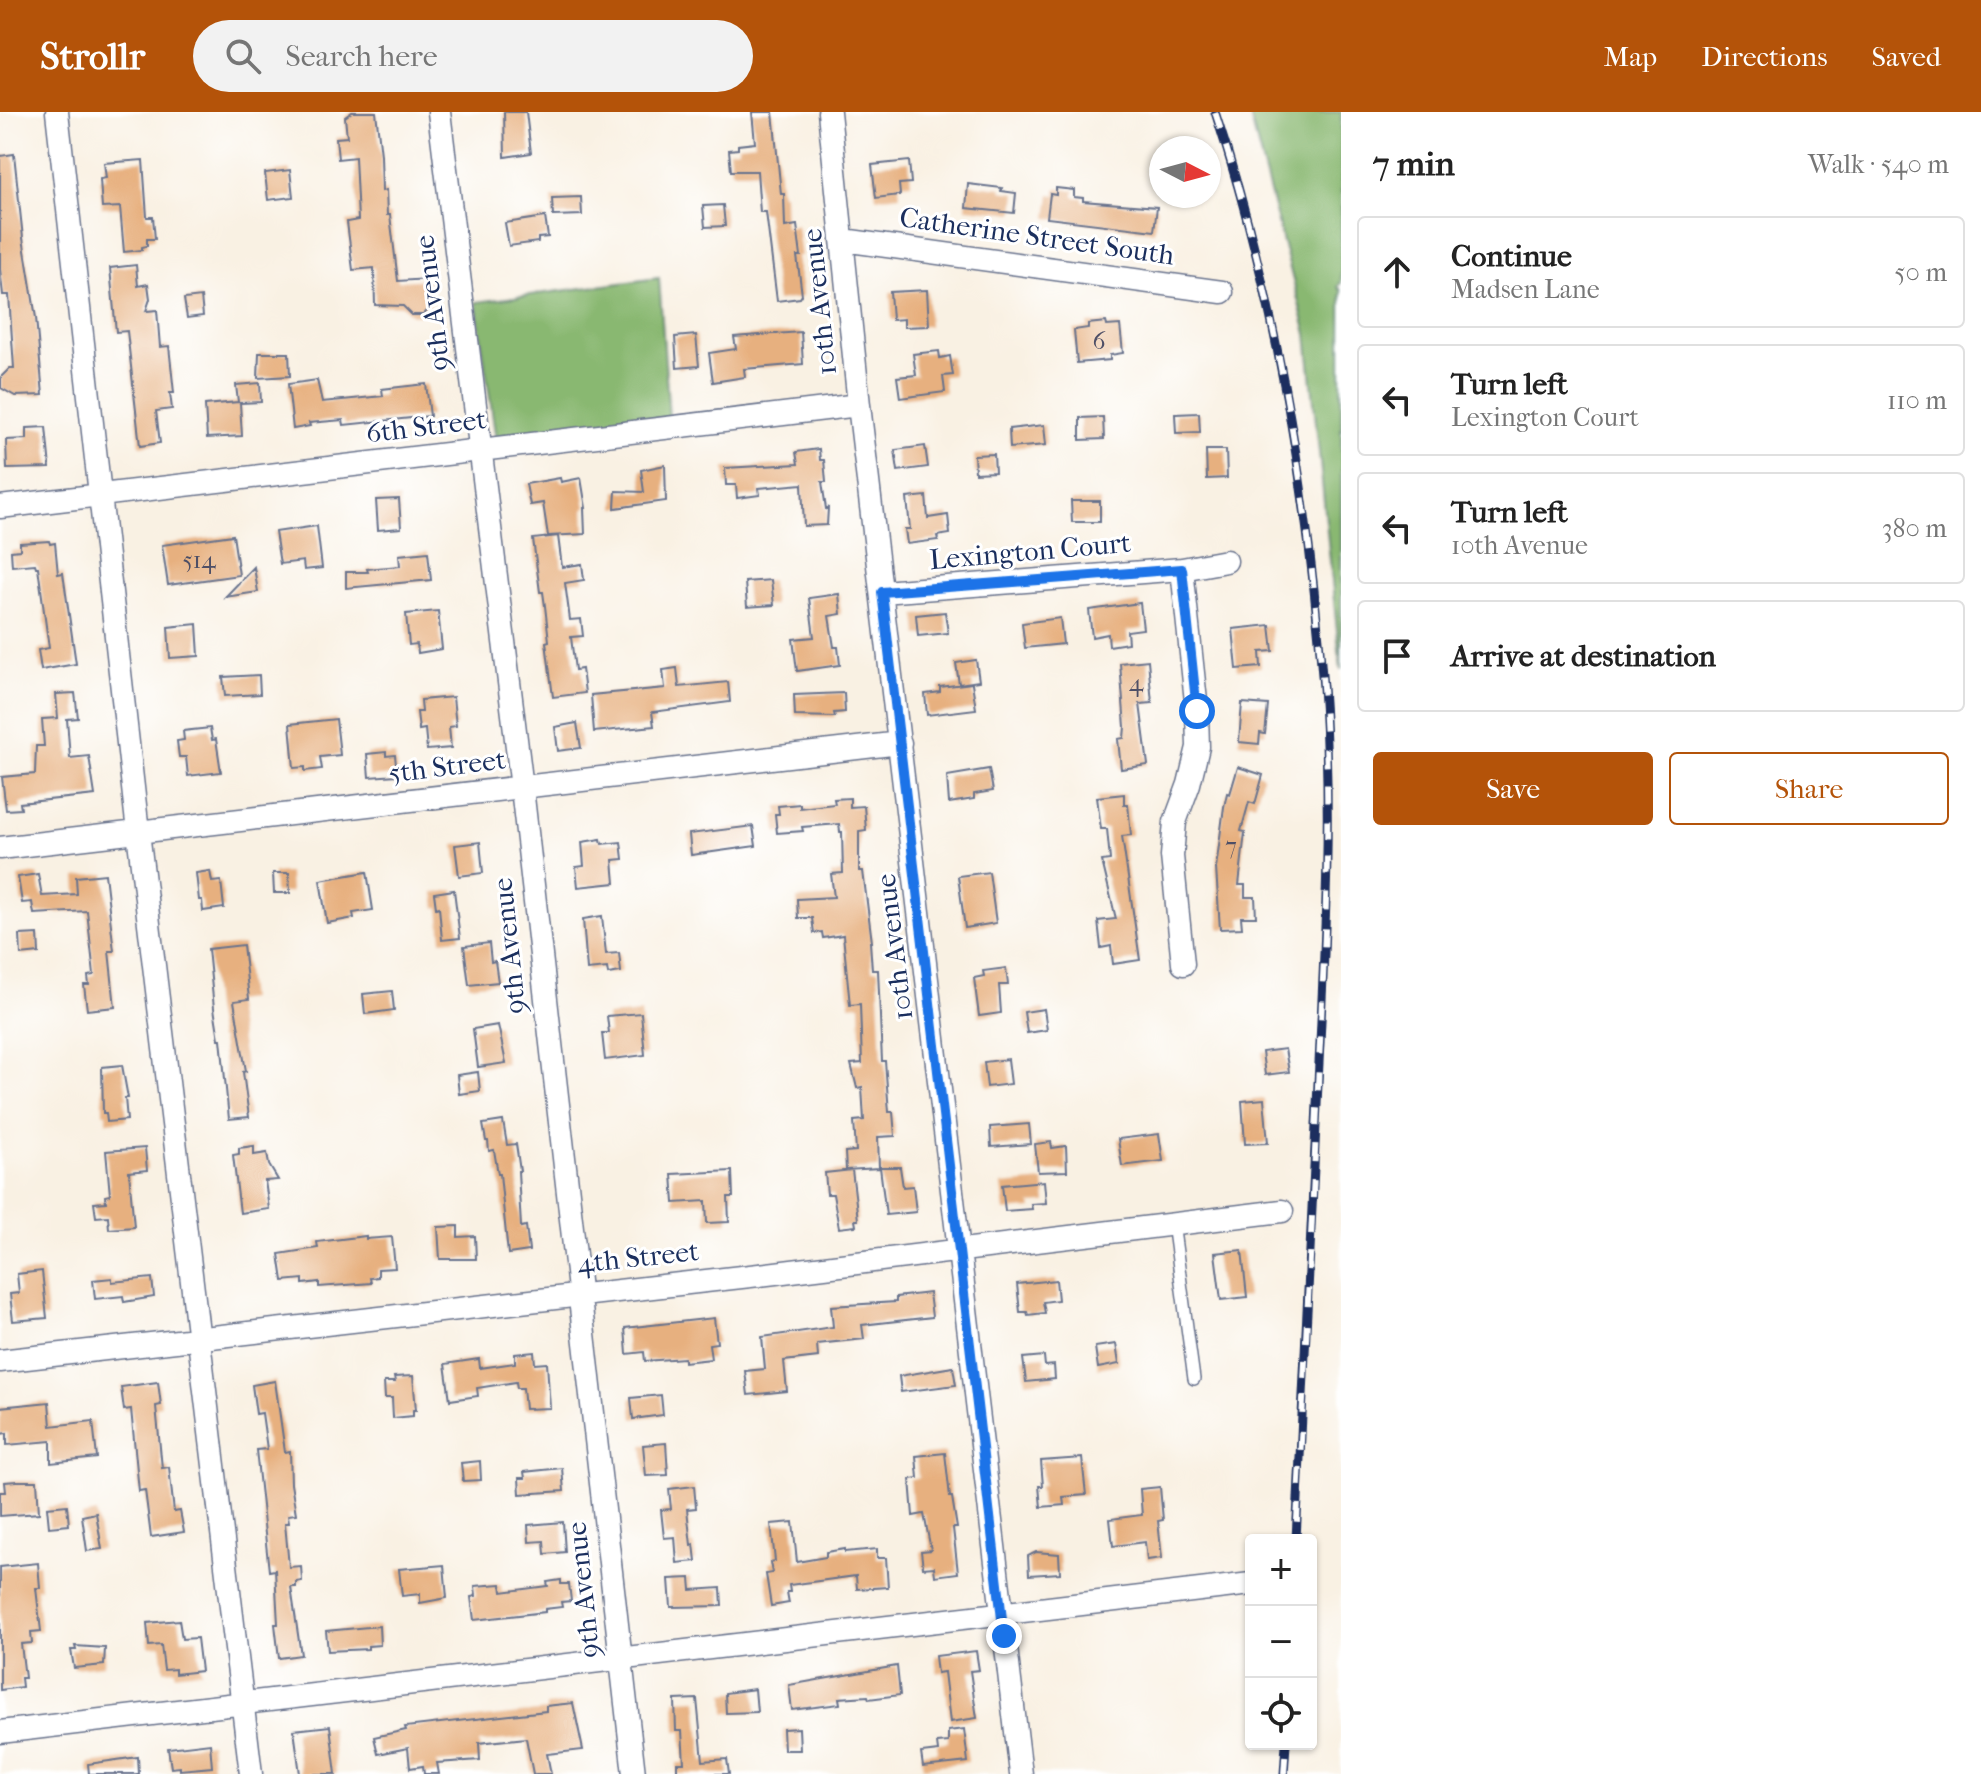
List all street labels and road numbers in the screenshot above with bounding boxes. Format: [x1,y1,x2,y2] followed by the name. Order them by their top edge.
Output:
[897,200,1177,272] street label: Catherine Street South
[795,227,843,377] street label: 10th Avenue
[407,233,457,373] street label: 9th Avenue
[364,402,488,450] street label: 6th Street
[928,526,1132,576] street label: Lexington Court
[387,742,507,790] street label: 5th Street
[869,872,919,1022] street label: 10th Avenue
[485,876,533,1016] street label: 9th Avenue
[576,1234,700,1280] street label: 4th Street
[559,1520,607,1660] street label: 9th Avenue

